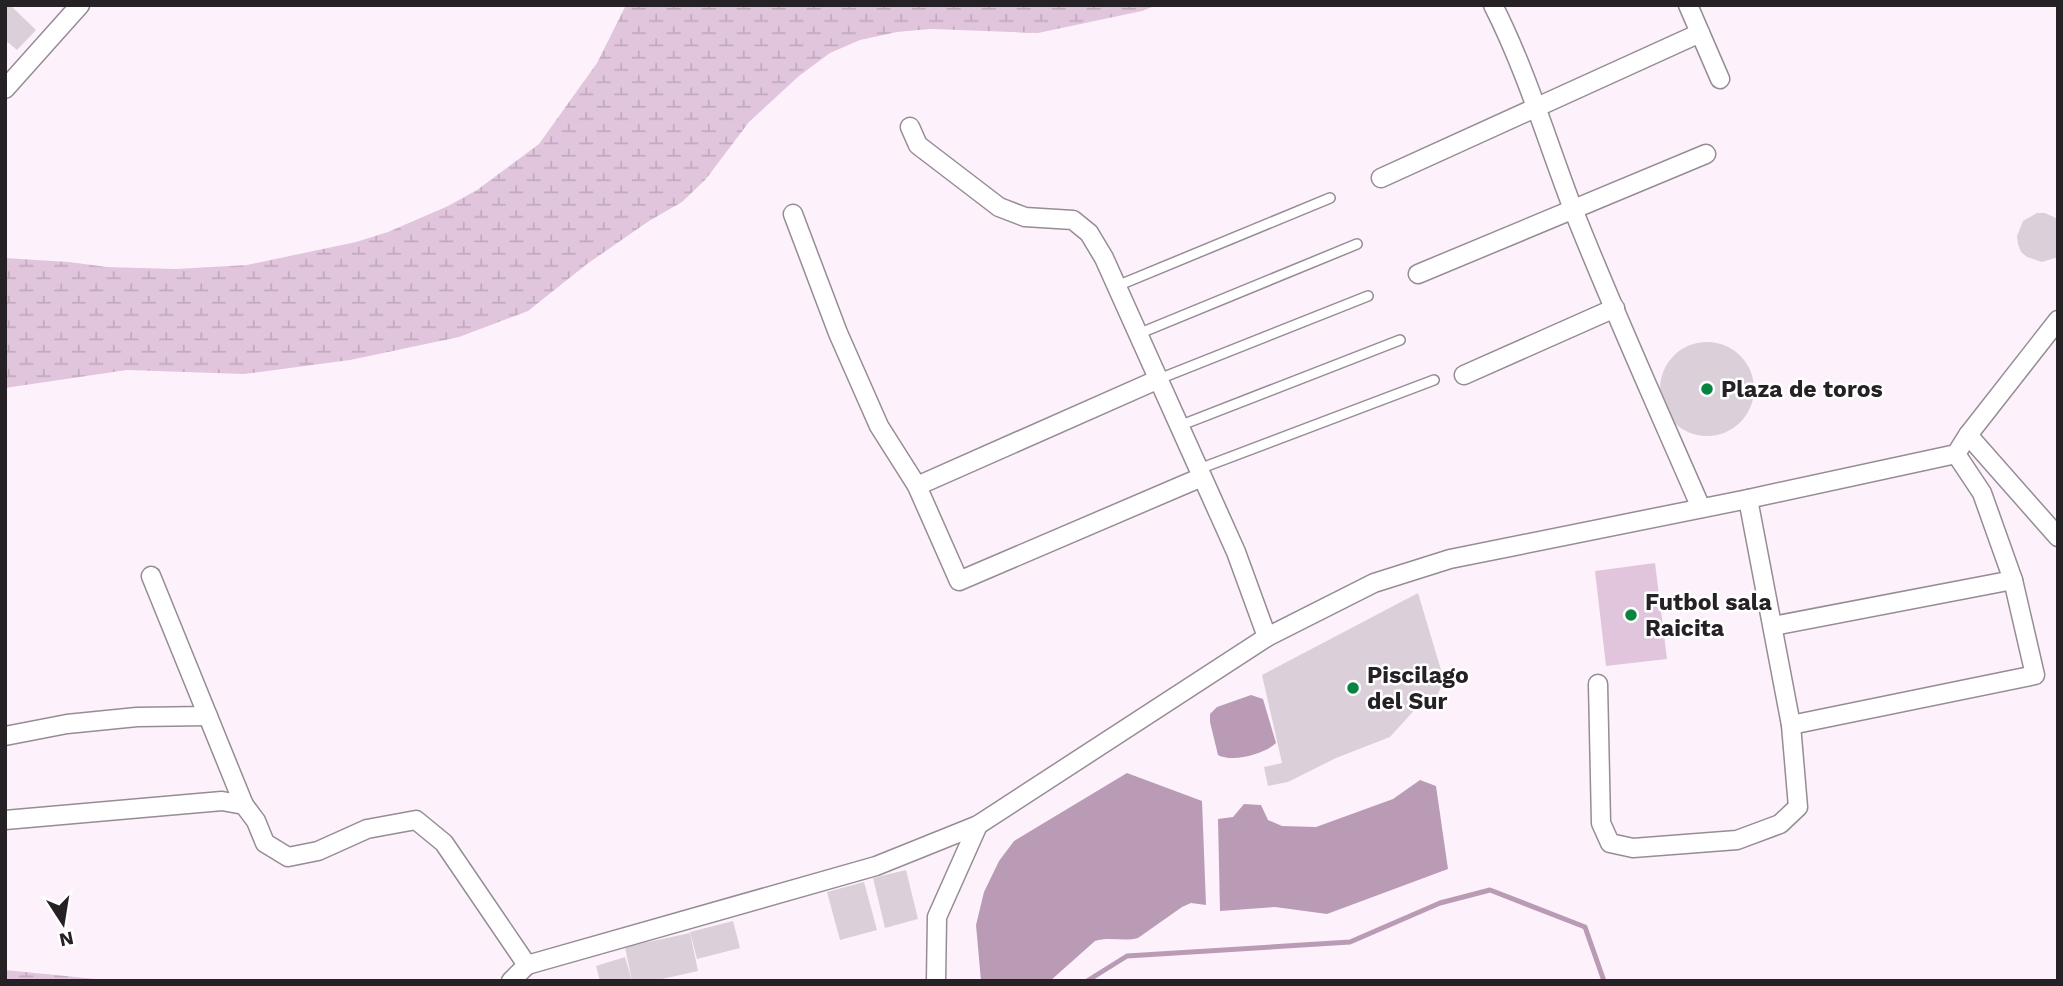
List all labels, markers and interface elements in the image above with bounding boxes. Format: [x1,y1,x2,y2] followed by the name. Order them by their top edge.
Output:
[1721,376,1883,403] place label: Plaza de toros
[1699,381,1715,397] marker: Plaza de toros
[1645,589,1773,642] place label: Futbol sala Raicita
[1623,607,1639,623] marker: Futbol sala Raicita
[1367,662,1469,715] place label: Piscilago del Sur
[1345,680,1361,696] marker: Piscilago del Sur
[28,888,98,958] north arrow
[57,926,76,952] text: N

